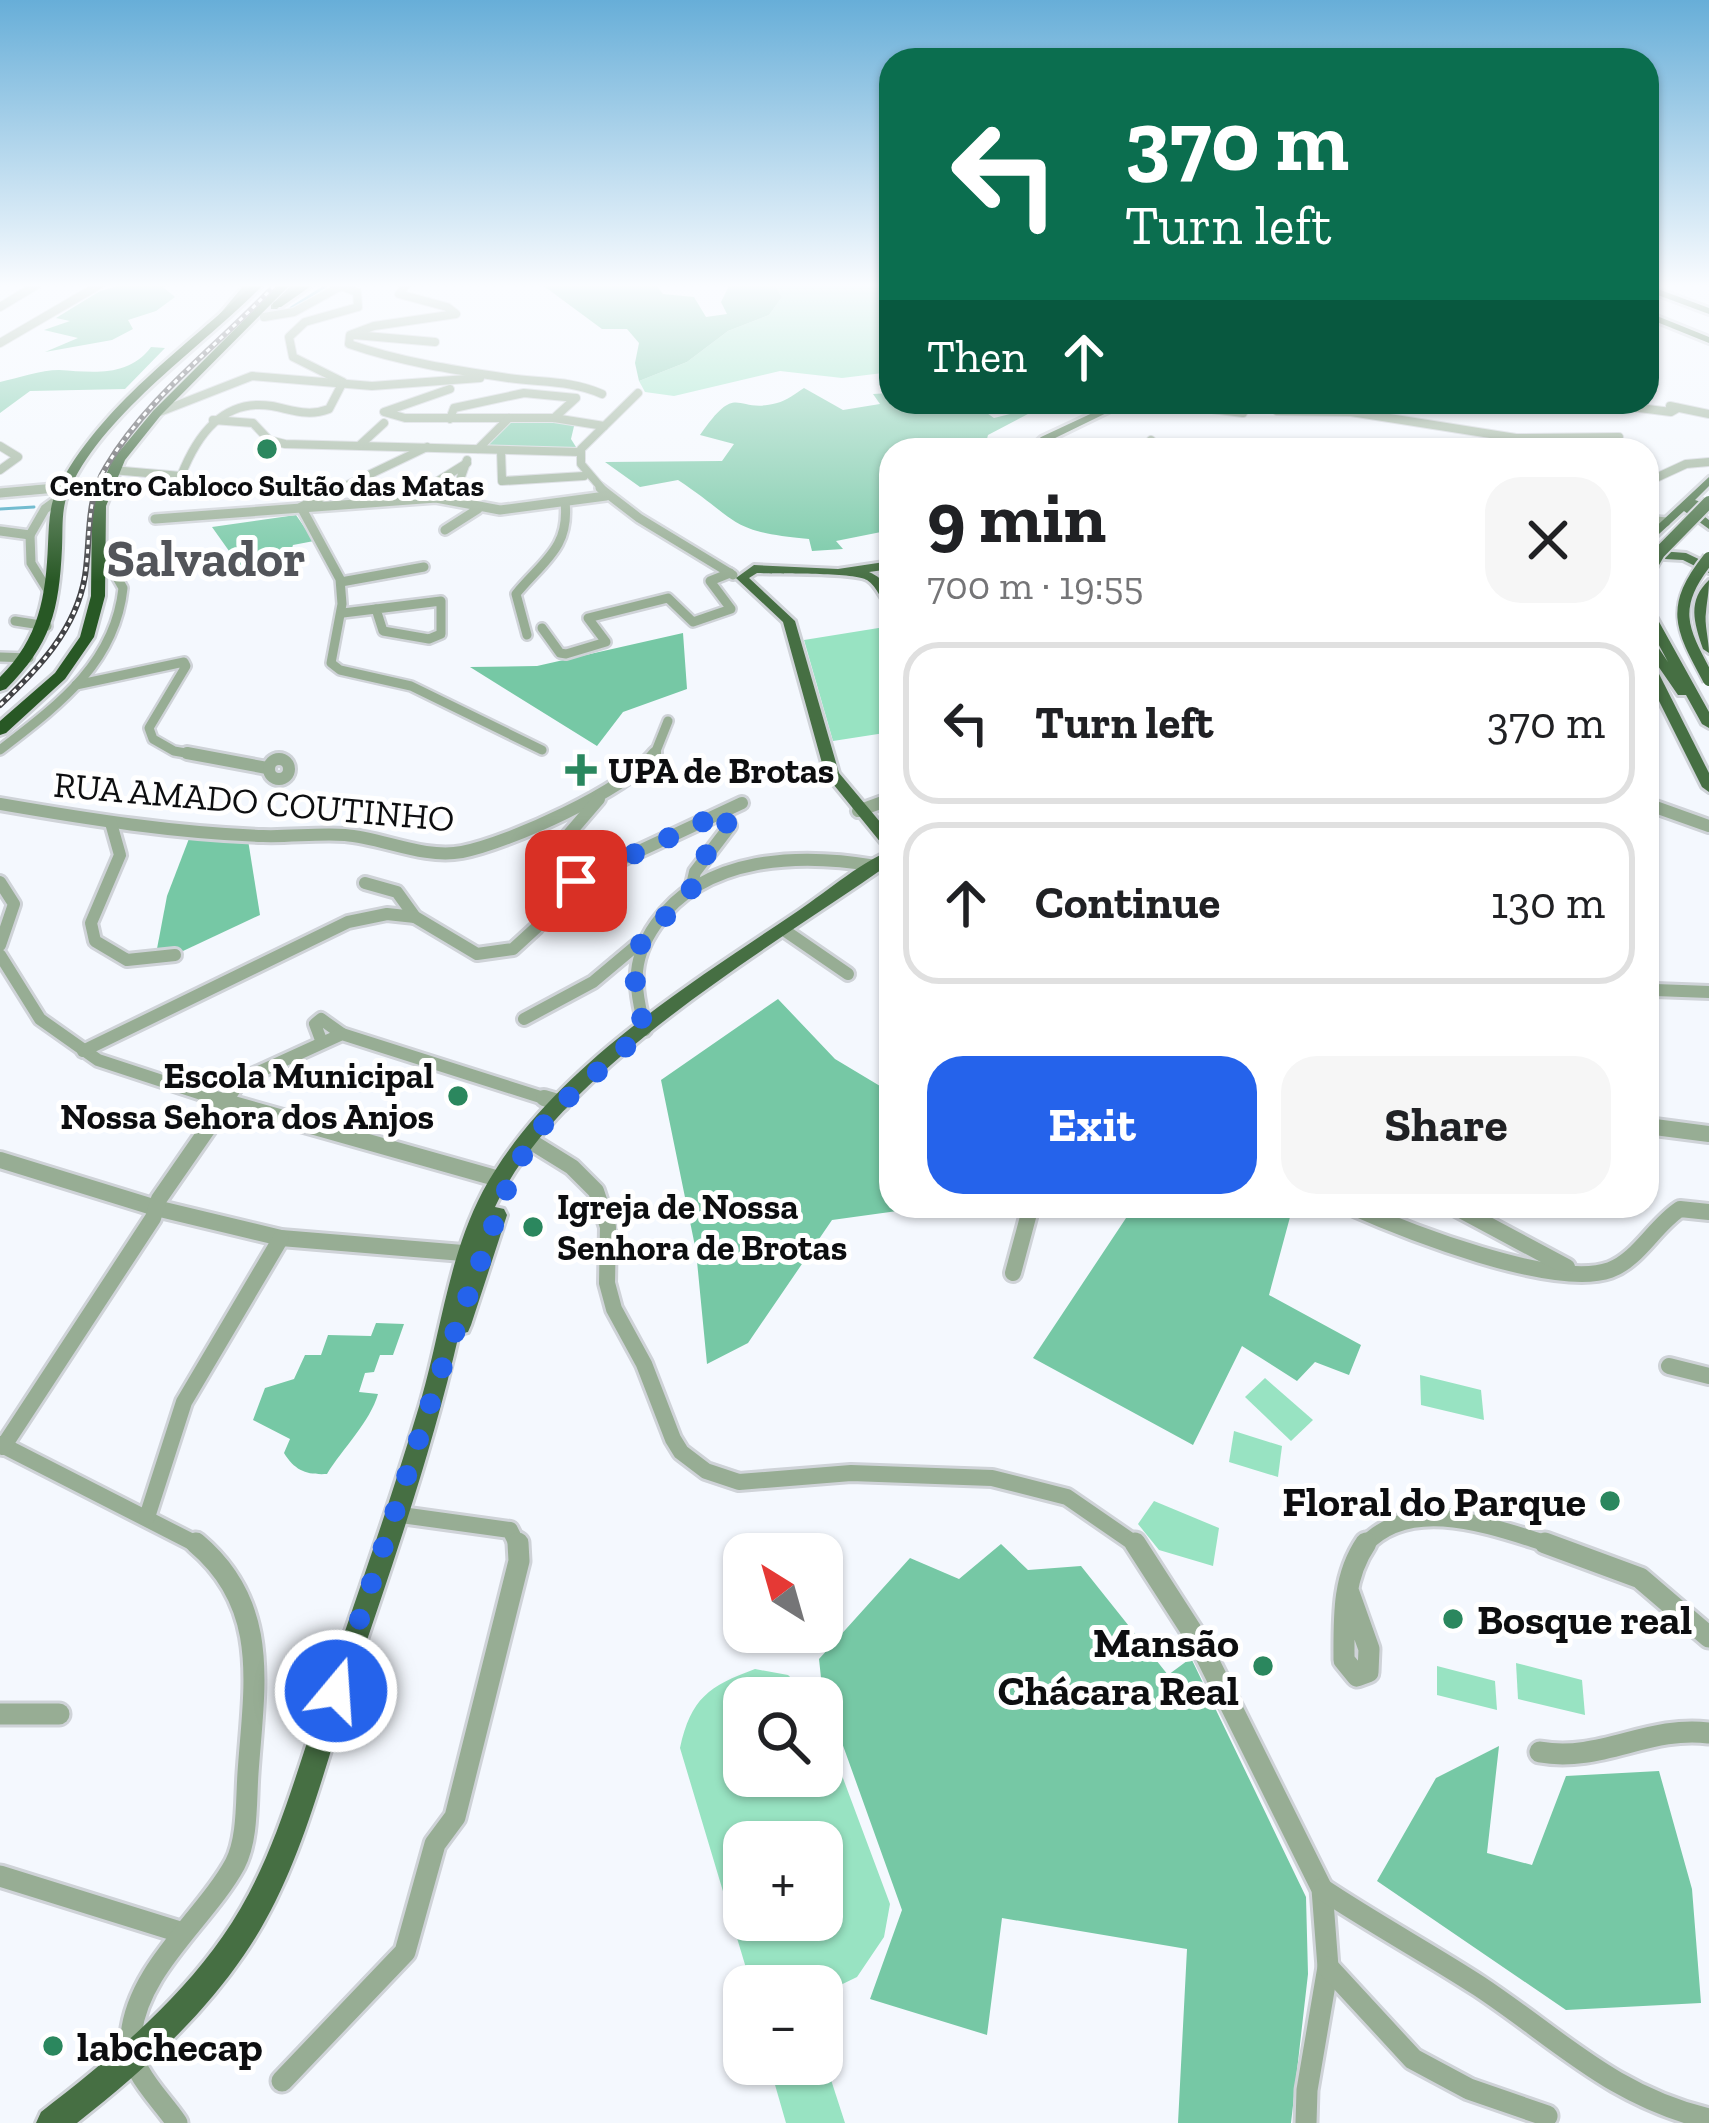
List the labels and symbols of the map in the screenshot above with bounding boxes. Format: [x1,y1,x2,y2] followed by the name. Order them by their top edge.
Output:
[254,436,280,462] marker: Centro Cabloco Sultão das Matas
[50,468,484,504] place label: Centro Cabloco Sultão das Matas
[107,528,305,589] district label: Salvador
[608,749,834,792] place label: UPA de Brotas
[565,754,597,786] marker: UPA de Brotas
[52,763,456,840] street label: RUA AMADO COUTINHO
[525,830,627,932] pin
[60,1054,434,1138] place label: Escola Municipal Nossa Sehora dos Anjos
[445,1083,471,1109] marker: Escola Municipal Nossa Sehora dos Anjos
[557,1185,847,1269] place label: Igreja de Nossa Senhora de Brotas
[520,1214,546,1240] marker: Igreja de Nossa Senhora de Brotas
[1282,1476,1586,1527] place label: Floral do Parque
[1597,1488,1623,1514] marker: Floral do Parque
[723,1533,843,1653] north arrow
[1477,1594,1692,1645] place label: Bosque real
[1440,1606,1466,1632] marker: Bosque real
[998,1617,1239,1716] place label: Mansão Chácara Real
[273,1628,399,1754] position arrow
[1250,1653,1276,1679] marker: Mansão Chácara Real
[77,2021,263,2072] place label: labchecap
[40,2033,66,2059] marker: labchecap

